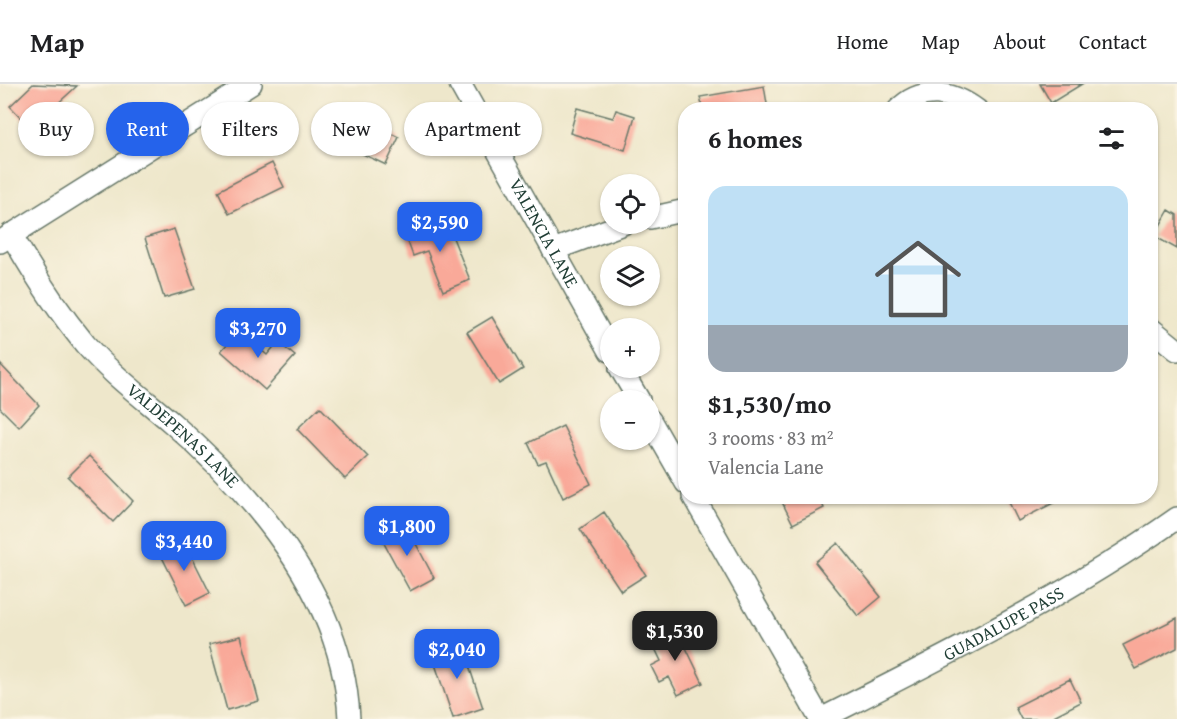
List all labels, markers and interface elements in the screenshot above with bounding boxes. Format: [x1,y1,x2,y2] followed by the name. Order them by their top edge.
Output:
[30,21,84,62] text: Map
[837,26,888,57] text: Home
[921,26,960,57] text: Map
[993,26,1046,57] text: About
[1079,26,1147,57] text: Contact
[18,102,94,156] chip: Buy
[106,102,189,156] chip: Rent
[201,102,299,156] chip: Filters
[311,102,392,156] chip: New
[404,102,542,156] chip: Apartment
[708,119,803,158] text: 6 homes
[1095,122,1128,155] icon: filters
[503,173,586,292] street label: VALENCIA LANE
[600,174,660,450] map controls
[600,174,660,234] button: locate
[391,202,489,253] pin: $2,590
[411,207,469,236] text: $2,590
[864,225,972,333] icon: home
[600,246,660,306] button: layers
[209,308,307,359] pin: $3,270
[229,313,287,342] text: $3,270
[600,318,660,378] button: +
[121,376,246,494] street label: VALDEPENAS LANE
[708,384,831,423] text: $1,530/mo
[600,390,660,450] button: −
[708,423,834,452] text: 3 rooms · 83 m²
[708,452,824,481] text: Valencia Lane
[358,506,456,557] pin: $1,800
[378,511,436,540] text: $1,800
[135,521,233,572] pin: $3,440
[155,526,213,555] text: $3,440
[938,579,1069,667] street label: GUADALUPE PASS
[626,611,724,662] pin: $1,530
[646,616,704,645] text: $1,530
[408,629,506,680] pin: $2,040
[428,634,486,663] text: $2,040

